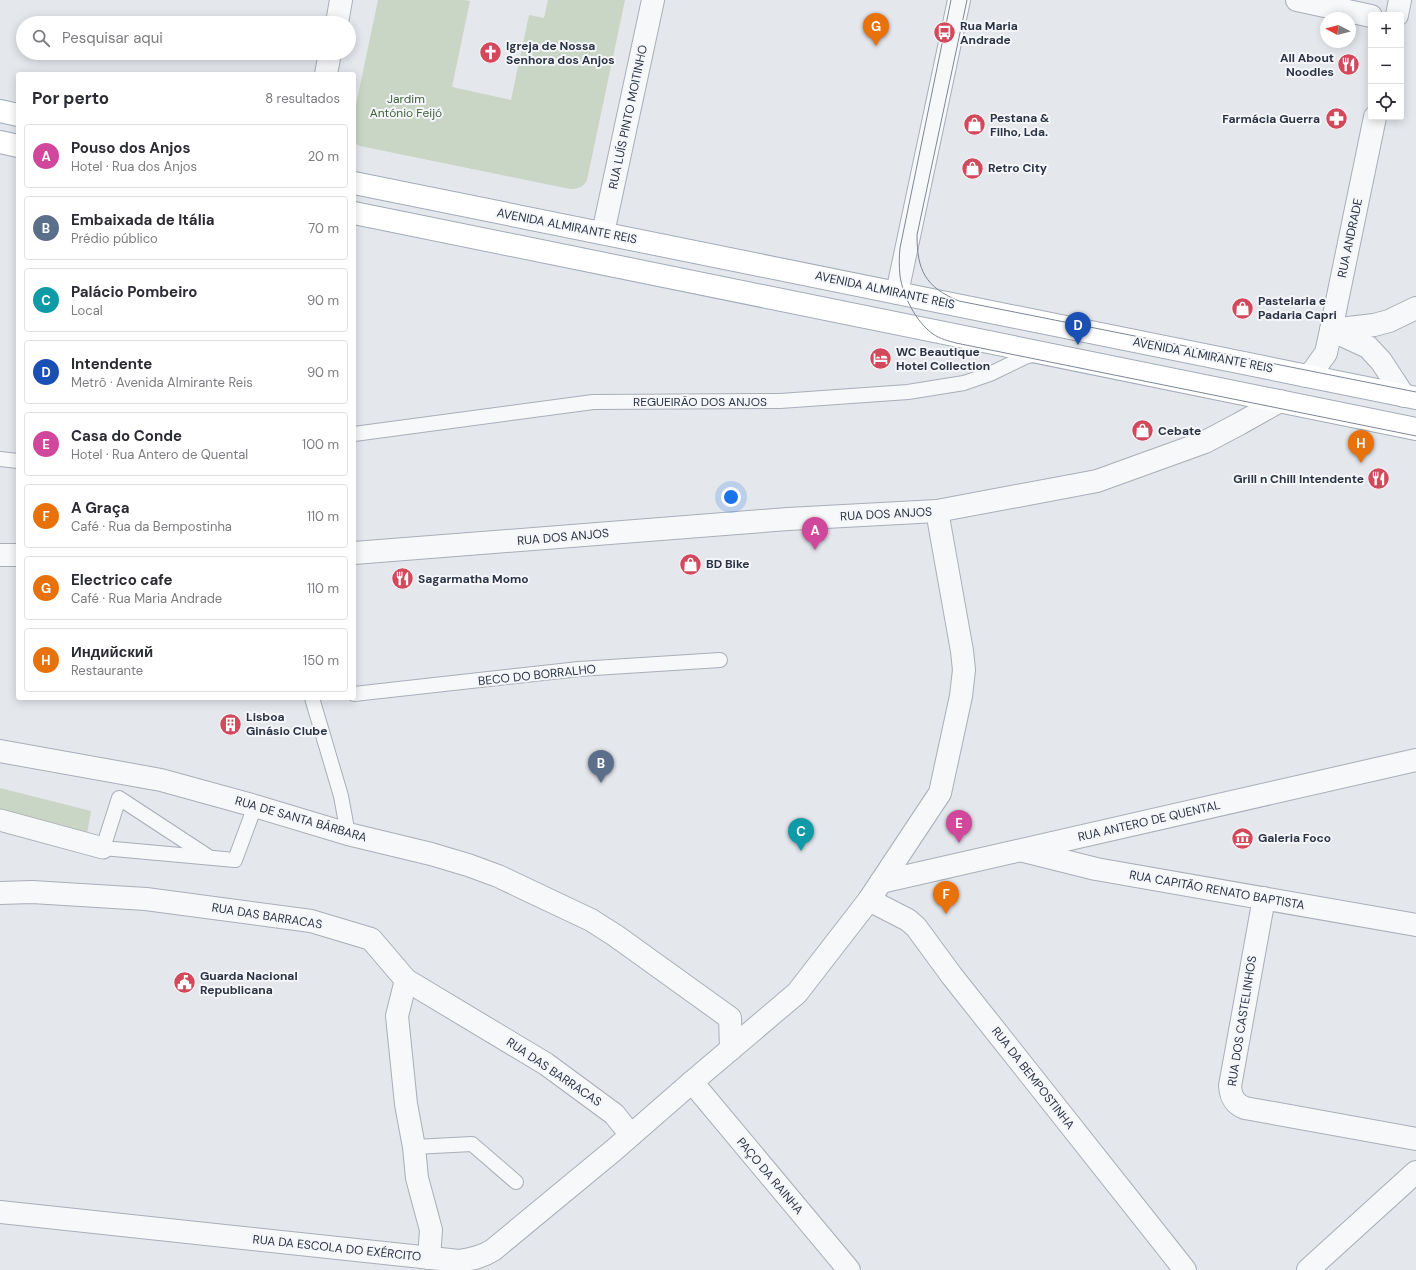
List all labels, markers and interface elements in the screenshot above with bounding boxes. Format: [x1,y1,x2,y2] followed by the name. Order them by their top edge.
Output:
[1320,12,1356,48] north arrow
[1368,12,1404,120] map controls
[1368,12,1404,48] button: +
[863,13,889,46] pin: G
[16,16,356,60] search box
[960,18,1018,48] place label: Rua Maria Andrade
[931,20,957,46] bus stop icon: Rua Maria Andrade
[30,27,52,49] icon: search
[62,28,163,48] text: Pesquisar aqui
[506,38,615,68] place label: Igreja de Nossa Senhora dos Anjos
[477,40,503,66] church icon: Igreja de Nossa Senhora dos Anjos
[605,43,651,191] street label: RUA LUÍS PINTO MOITINHO
[1368,48,1404,84] button: −
[1280,50,1334,80] place label: All About Noodles
[1336,52,1362,78] restaurant icon: All About Noodles
[1368,84,1404,120] button: locate
[32,87,109,109] text: Por perto
[265,90,340,107] text: 8 resultados
[370,91,442,121] park label: Jardim António Feijó
[1323,106,1349,132] pharmacy icon: Farmácia Guerra
[990,110,1050,140] place label: Pestana & Filho, Lda.
[1222,111,1320,127] place label: Farmácia Guerra
[962,112,988,138] shop icon: Pestana & Filho, Lda.
[71,138,191,158] text: Pouso dos Anjos
[41,148,51,165] text: A
[308,148,339,165] text: 20 m
[960,155,986,181] shop icon: Retro City
[71,158,197,175] text: Hotel · Rua dos Anjos
[988,160,1048,176] place label: Retro City
[1334,197,1366,279] street label: RUA ANDRADE
[496,205,638,247] street label: AVENIDA ALMIRANTE REIS
[71,210,215,230] text: Embaixada de Itália
[42,220,50,237] text: B
[308,220,339,237] text: 70 m
[71,230,158,247] text: Prédio público
[814,267,956,313] street label: AVENIDA ALMIRANTE REIS
[71,282,197,302] text: Palácio Pombeiro
[41,292,51,309] text: C
[307,292,339,309] text: 90 m
[1258,293,1337,323] place label: Pastelaria e Padaria Capri
[1229,295,1255,321] shop icon: Pastelaria e Padaria Capri
[71,302,103,319] text: Local
[1065,312,1091,345] pin: D
[1132,334,1274,376] street label: AVENIDA ALMIRANTE REIS
[896,344,990,374] place label: WC Beautique Hotel Collection
[867,346,893,372] hotel icon: WC Beautique Hotel Collection
[71,354,152,374] text: Intendente
[41,364,51,381] text: D
[307,364,339,381] text: 90 m
[71,374,253,391] text: Metrô · Avenida Almirante Reis
[633,394,767,410] street label: REGUEIRÃO DOS ANJOS
[1130,418,1156,444] shop icon: Cebate
[1158,423,1201,439] place label: Cebate
[71,426,182,446] text: Casa do Conde
[1348,430,1374,463] pin: H
[42,436,50,453] text: E
[302,436,339,453] text: 100 m
[71,446,248,463] text: Hotel · Rua Antero de Quental
[1366,466,1392,492] restaurant icon: Grill n Chill Intendente
[1233,471,1364,487] place label: Grill n Chill Intendente
[721,487,741,507] your location
[71,498,130,518] text: A Graça
[840,504,932,524] street label: RUA DOS ANJOS
[42,508,50,525] text: F
[307,508,339,525] text: 110 m
[802,517,828,550] pin: A
[71,518,232,535] text: Café · Rua da Bempostinha
[516,525,610,549] street label: RUA DOS ANJOS
[678,551,704,577] shop icon: BD Bike
[706,556,750,572] place label: BD Bike
[390,566,416,592] restaurant icon: Sagarmatha Momo
[71,570,173,590] text: Electrico cafe
[418,571,529,587] place label: Sagarmatha Momo
[41,580,51,597] text: G
[307,580,339,597] text: 110 m
[71,590,222,607] text: Café · Rua Maria Andrade
[71,642,153,662] text: Индийский
[41,652,51,669] text: H
[303,652,339,669] text: 150 m
[477,661,597,689] street label: BECO DO BORRALHO
[71,662,143,679] text: Restaurante
[246,709,327,739] place label: Lisboa Ginásio Clube
[218,711,244,737] building icon: Lisboa Ginásio Clube
[588,750,614,783] pin: B
[233,792,369,846] street label: RUA DE SANTA BÁRBARA
[1076,797,1222,845] street label: RUA ANTERO DE QUENTAL
[946,810,972,843] pin: E
[788,818,814,851] pin: C
[1230,825,1256,851] museum icon: Galeria Foco
[1258,830,1331,846] place label: Galeria Foco
[1128,867,1306,913] street label: RUA CAPITÃO RENATO BAPTISTA
[933,881,959,914] pin: F
[211,899,323,933] street label: RUA DAS BARRACAS
[1224,955,1260,1087] street label: RUA DOS CASTELINHOS
[200,968,298,998] place label: Guarda Nacional Republicana
[171,970,197,996] public building icon: Guarda Nacional Republicana
[988,1024,1078,1132] street label: RUA DA BEMPOSTINHA
[503,1034,605,1110] street label: RUA DAS BARRACAS
[733,1134,807,1218] street label: PAÇO DA RAINHA
[252,1231,422,1265] street label: RUA DA ESCOLA DO EXÉRCITO

